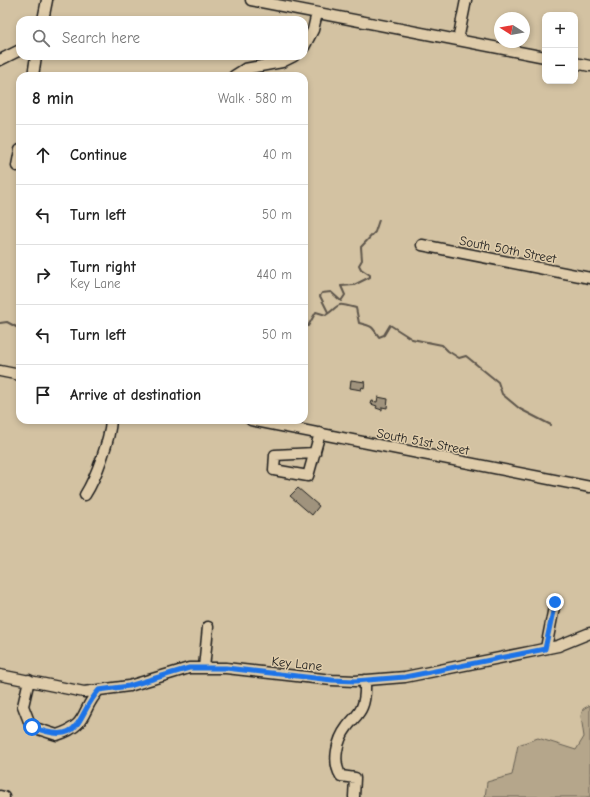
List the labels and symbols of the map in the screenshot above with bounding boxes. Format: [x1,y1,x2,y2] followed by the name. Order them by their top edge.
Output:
[494,12,530,48] north arrow
[458,233,559,266] street label: South 50th Street
[375,425,472,458] street label: South 51st Street
[546,593,564,611] route end
[271,653,323,674] street label: Key Lane
[23,718,41,736] route start

